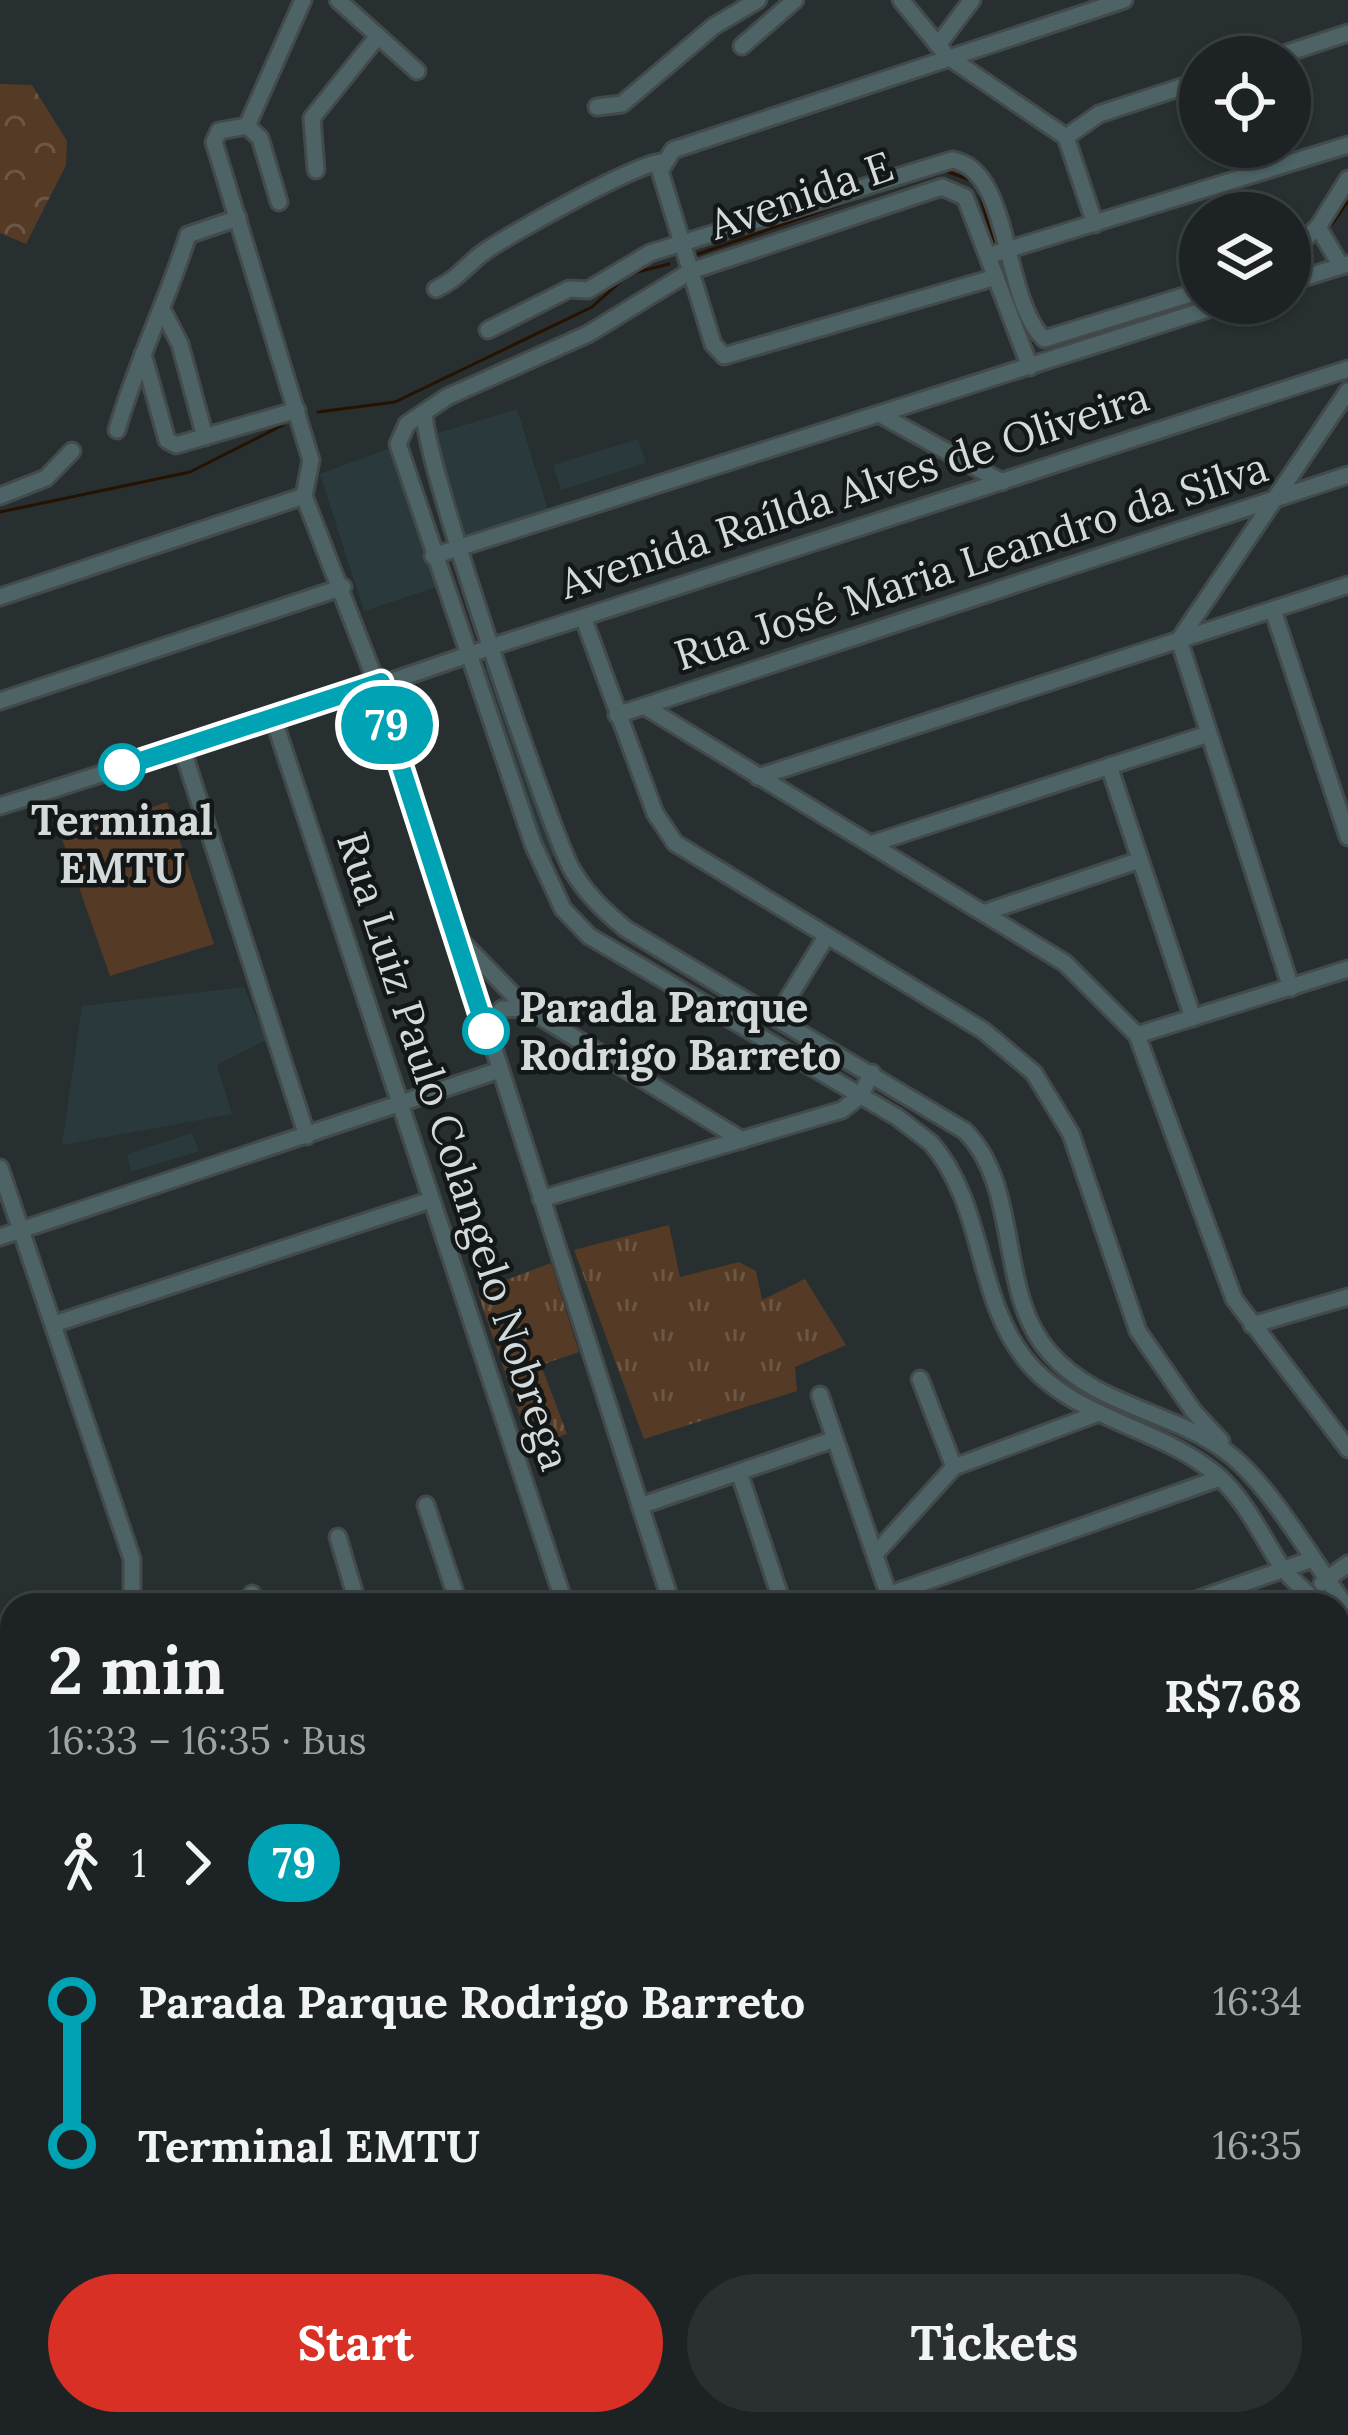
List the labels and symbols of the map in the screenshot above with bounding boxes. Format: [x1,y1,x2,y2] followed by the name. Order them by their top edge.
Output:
[701,138,900,252] street label: Avenida E
[552,369,1155,611] street label: Avenida Raílda Alves de Oliveira
[668,440,1274,682] street label: Rua José Maria Leandro da Silva
[333,686,441,764] line badge: 79
[100,745,144,789] marker: Terminal EMTU
[31,793,213,895] place label: Terminal EMTU
[325,825,583,1477] street label: Rua Luiz Paulo Colangelo Nobrega
[519,980,841,1082] place label: Parada Parque Rodrigo Barreto
[464,1009,508,1053] marker: Parada Parque Rodrigo Barreto

